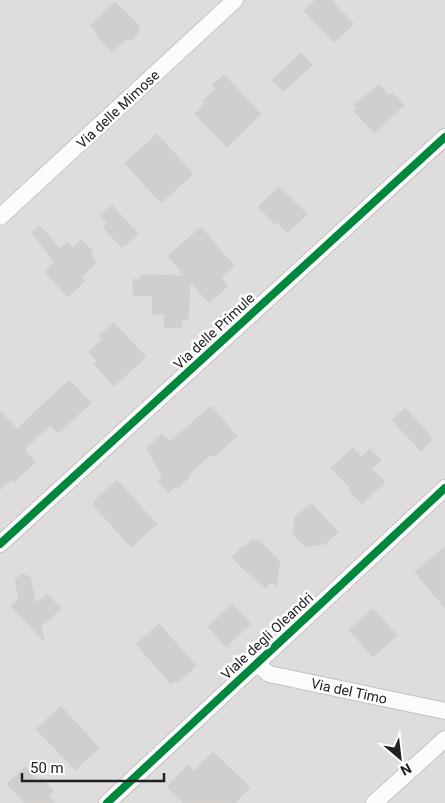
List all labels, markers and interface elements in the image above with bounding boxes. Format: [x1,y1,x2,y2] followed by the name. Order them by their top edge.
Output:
[73,67,163,151] street label: Via delle Mimose
[170,290,258,372] street label: Via delle Primule
[218,589,316,683] street label: Viale degli Oleandri
[310,675,389,707] street label: Via del Timo
[375,733,425,783] north arrow
[22,750,165,782] scale bar
[30,759,64,777] text: 50 m
[398,760,414,779] text: N

